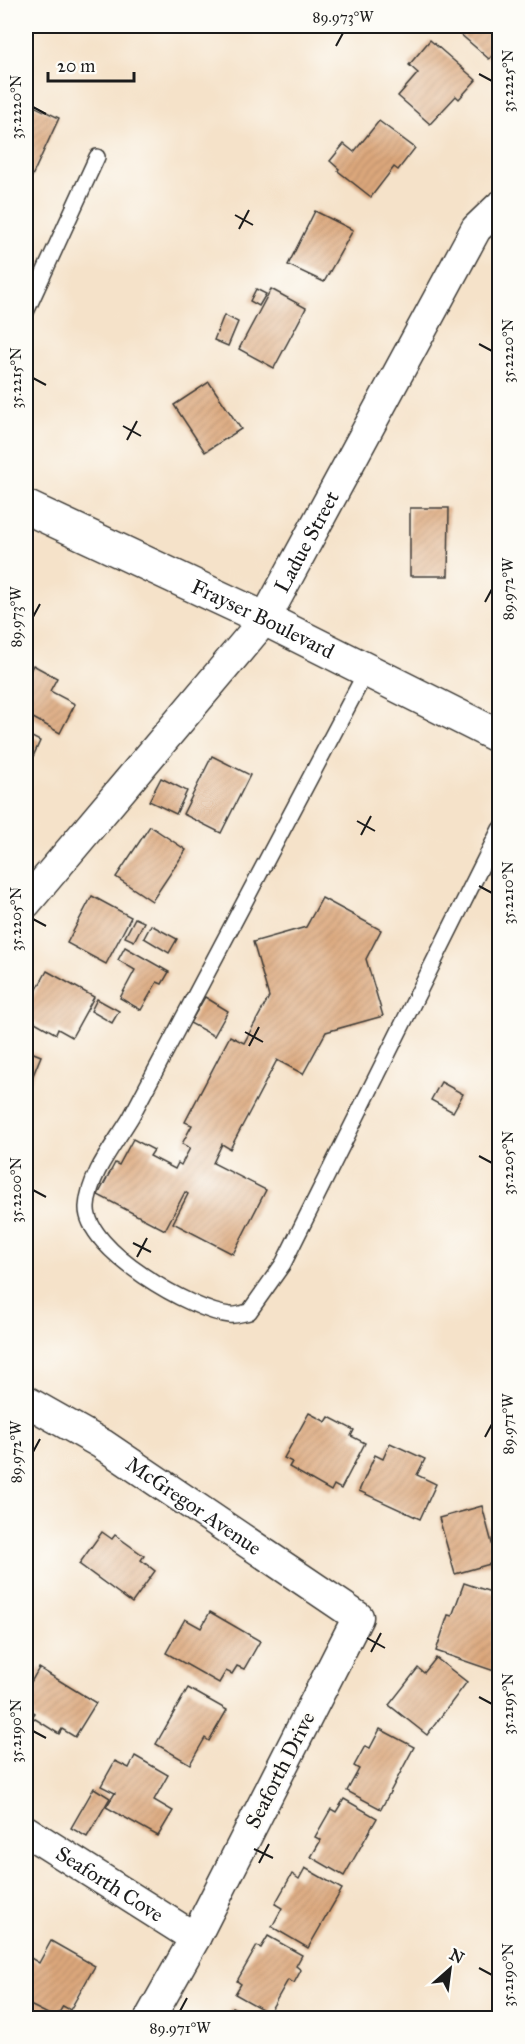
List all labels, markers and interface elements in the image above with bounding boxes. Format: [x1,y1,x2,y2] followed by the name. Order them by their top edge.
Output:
[313,8,374,26] text: 89.973°W
[48,45,134,83] scale bar
[499,49,517,112] text: 35.2225°N
[57,55,95,77] text: 20 m
[7,74,25,139] text: 35.2220°N
[499,318,517,383] text: 35.2220°N
[7,347,25,409] text: 35.2215°N
[269,486,345,597] street label: Ladue Street
[499,557,517,620] text: 89.972°W
[187,573,339,665] street label: Frayser Boulevard
[7,586,25,647] text: 89.973°W
[499,861,517,925] text: 35.2210°N
[7,887,25,951] text: 35.2205°N
[499,1131,517,1195] text: 35.2205°N
[7,1157,25,1223] text: 35.2200°N
[499,1393,517,1454] text: 89.971°W
[7,1420,25,1483] text: 89.972°W
[121,1451,267,1561] street label: McGregor Avenue
[499,1673,517,1735] text: 35.2195°N
[7,1699,25,1763] text: 35.2190°N
[240,1707,321,1833] street label: Seaforth Drive
[51,1840,168,1928] street label: Seaforth Cove
[420,1939,480,1999] north arrow
[499,1943,517,2007] text: 35.2190°N
[446,1945,468,1968] text: N
[150,2019,211,2037] text: 89.971°W

